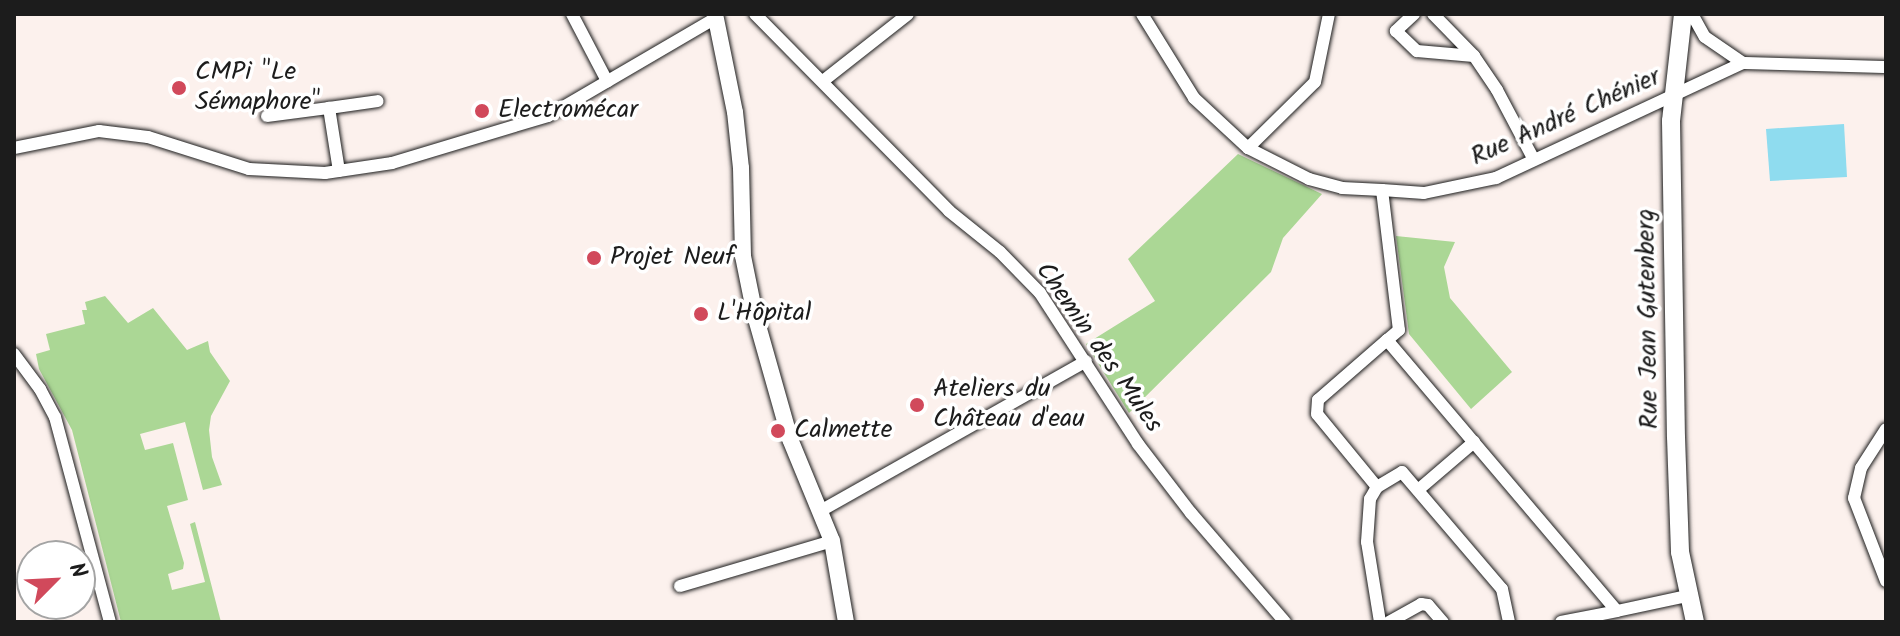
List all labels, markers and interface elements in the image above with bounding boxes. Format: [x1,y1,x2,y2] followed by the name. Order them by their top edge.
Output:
[195,57,320,118] place label: CMPi "Le Sémaphore"
[1466,62,1666,174] street label: Rue André Chénier
[170,79,188,97] marker: CMPi "Le Sémaphore"
[498,95,638,127] place label: Electromécar
[473,102,491,120] marker: Electromécar
[1631,209,1667,429] street label: Rue Jean Gutenberg
[610,242,735,274] place label: Projet Neuf
[585,249,603,267] marker: Projet Neuf
[1028,257,1168,439] street label: Chemin des Mules
[717,298,811,330] place label: L'Hôpital
[692,305,710,323] marker: L'Hôpital
[933,374,1085,436] place label: Ateliers du Château d'eau
[908,396,926,414] marker: Ateliers du Château d'eau
[794,415,892,447] place label: Calmette
[769,422,787,440] marker: Calmette
[16,540,96,620] north arrow
[58,557,95,584] text: N

